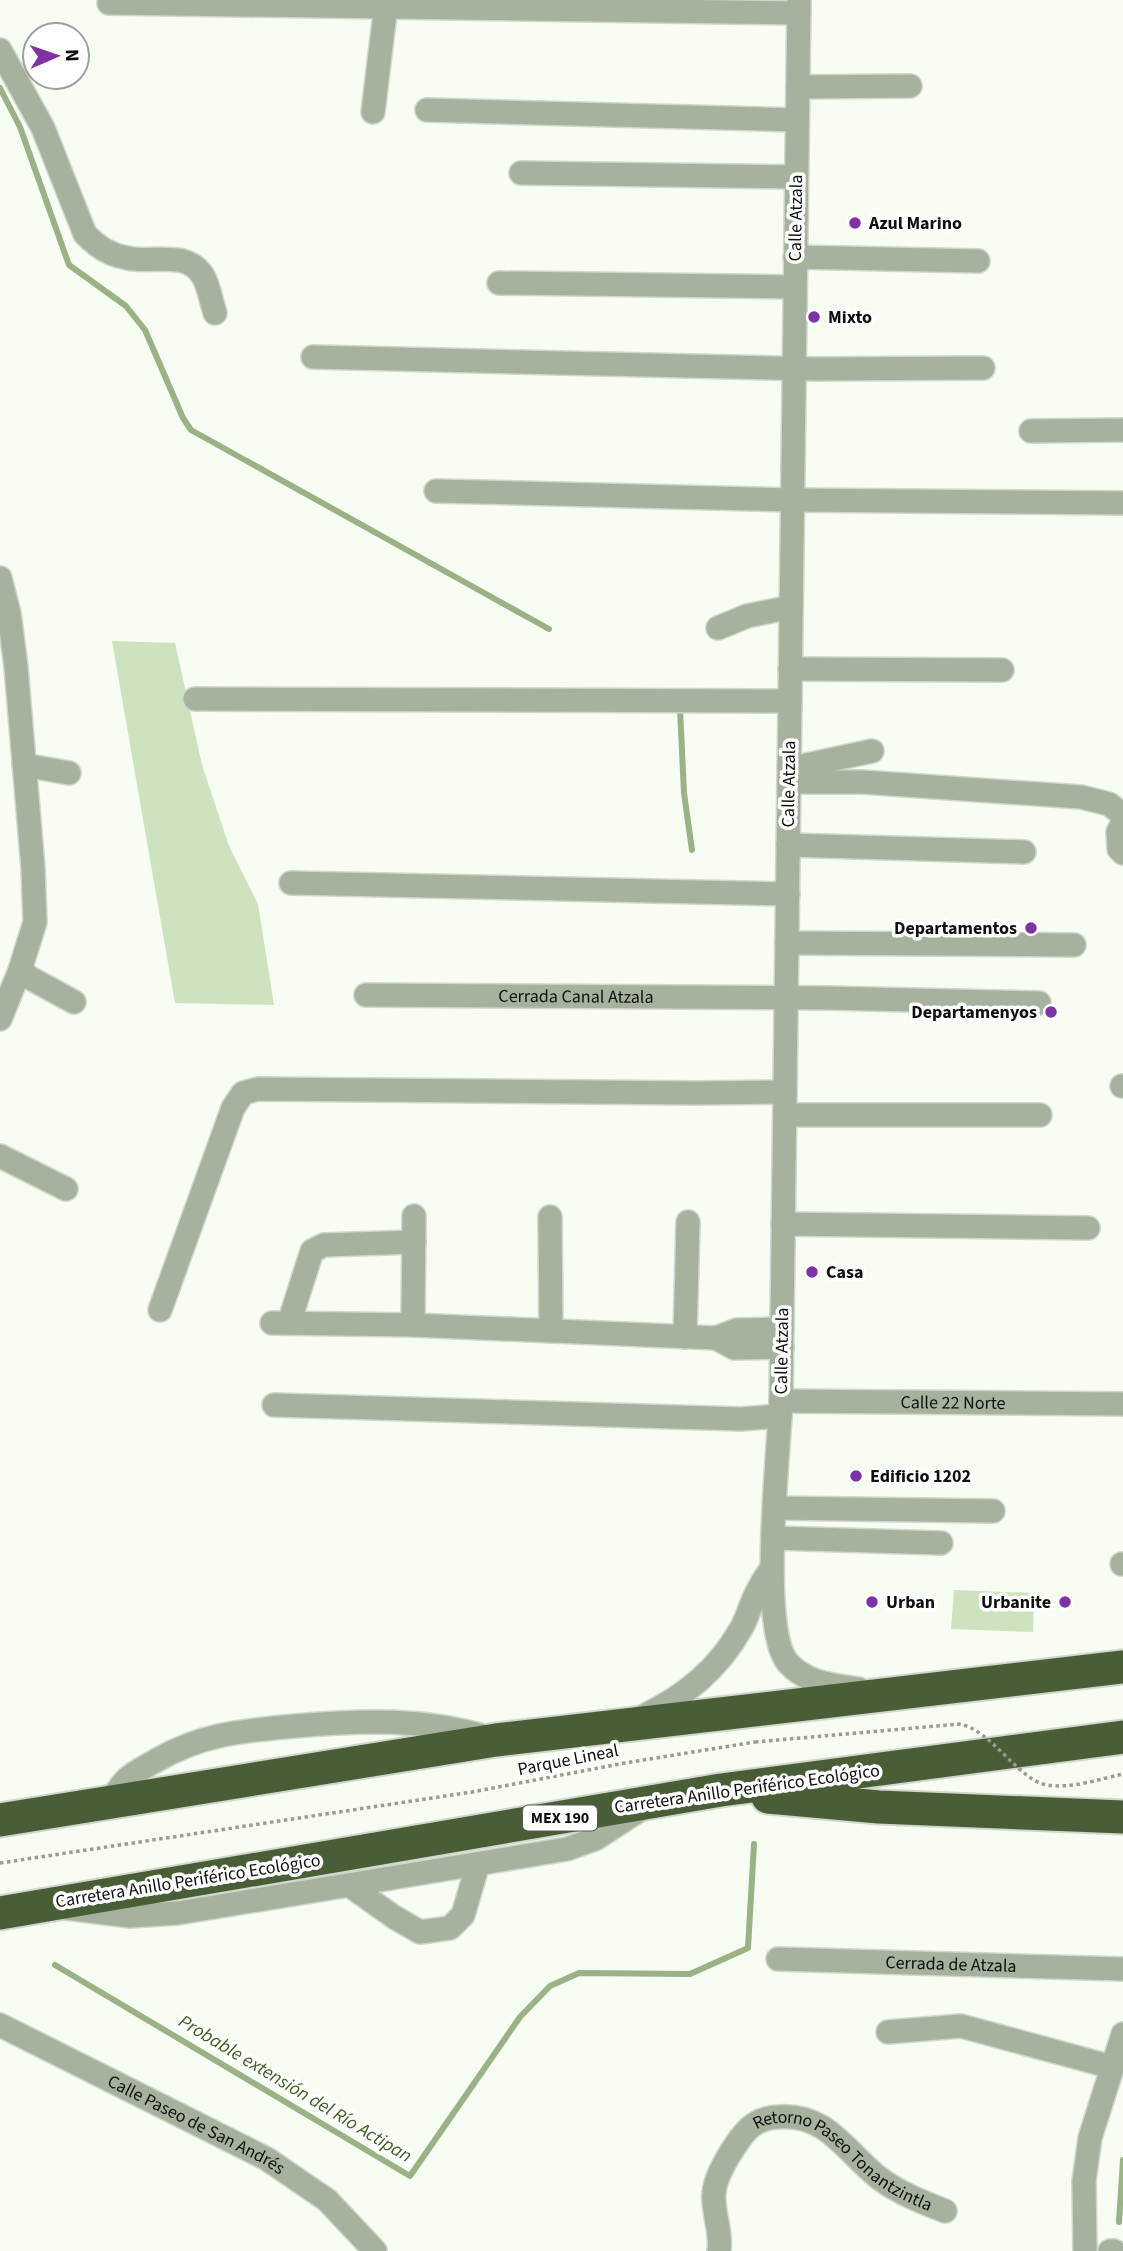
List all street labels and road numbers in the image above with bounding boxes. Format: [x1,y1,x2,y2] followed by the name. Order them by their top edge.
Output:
[783,174,809,262] street label: Calle Atzala
[776,740,802,828] street label: Calle Atzala
[498,983,654,1009] street label: Cerrada Canal Atzala
[769,1307,795,1395] street label: Calle Atzala
[900,1390,1006,1415] street label: Calle 22 Norte
[515,1738,621,1782] street label: Parque Lineal
[613,1758,881,1820] street label: Carretera Anillo Periférico Ecológico
[523,1806,597,1830] road number: MEX 190
[54,1848,322,1914] street label: Carretera Anillo Periférico Ecológico
[885,1950,1017,1978] street label: Cerrada de Atzala
[103,2068,290,2180] street label: Calle Paseo de San Andrés
[748,2104,936,2217] street label: Retorno Paseo Tonantzintla

